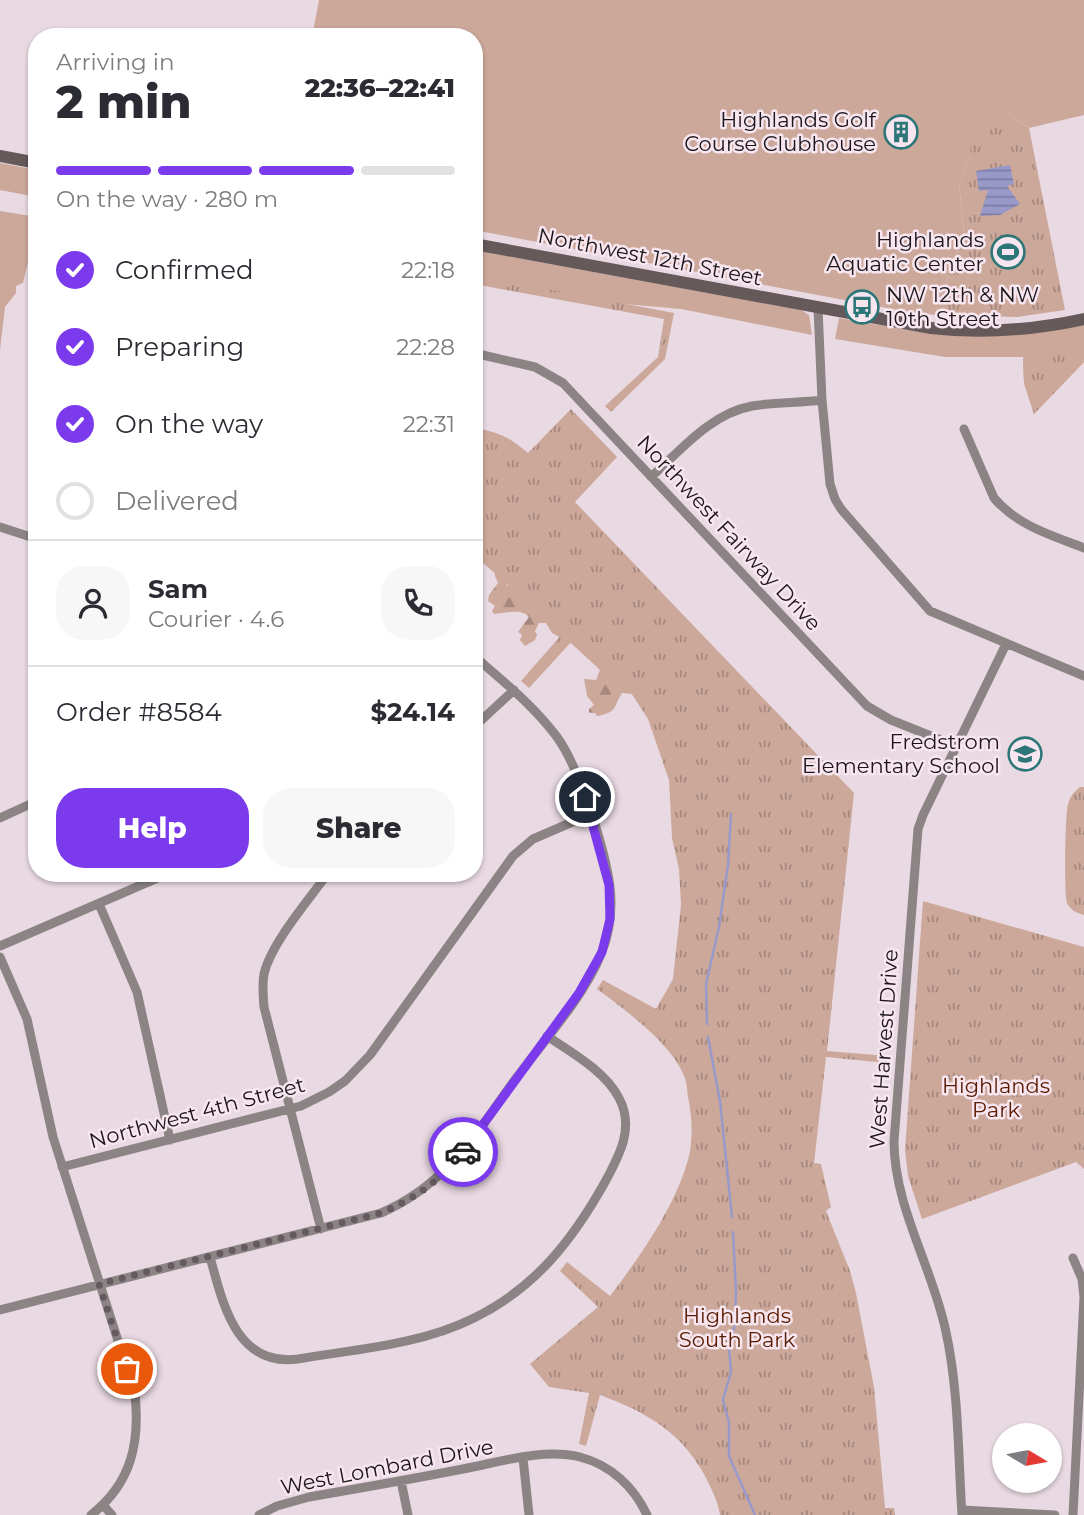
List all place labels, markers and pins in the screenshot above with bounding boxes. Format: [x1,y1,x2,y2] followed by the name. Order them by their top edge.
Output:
[684,107,877,156] place label: Highlands Golf Course Clubhouse
[882,113,920,151] building icon: Highlands Golf Course Clubhouse
[826,227,984,276] place label: Highlands Aquatic Center
[989,233,1027,271] sports icon: Highlands Aquatic Center
[886,282,1039,331] place label: NW 12th & NW 10th Street
[843,288,881,326] bus stop icon: NW 12th & NW 10th Street
[802,729,1000,778] place label: Fredstrom Elementary School
[1006,735,1044,773] school or university icon: Fredstrom Elementary School
[555,767,615,827] pin
[97,1339,157,1399] pin

